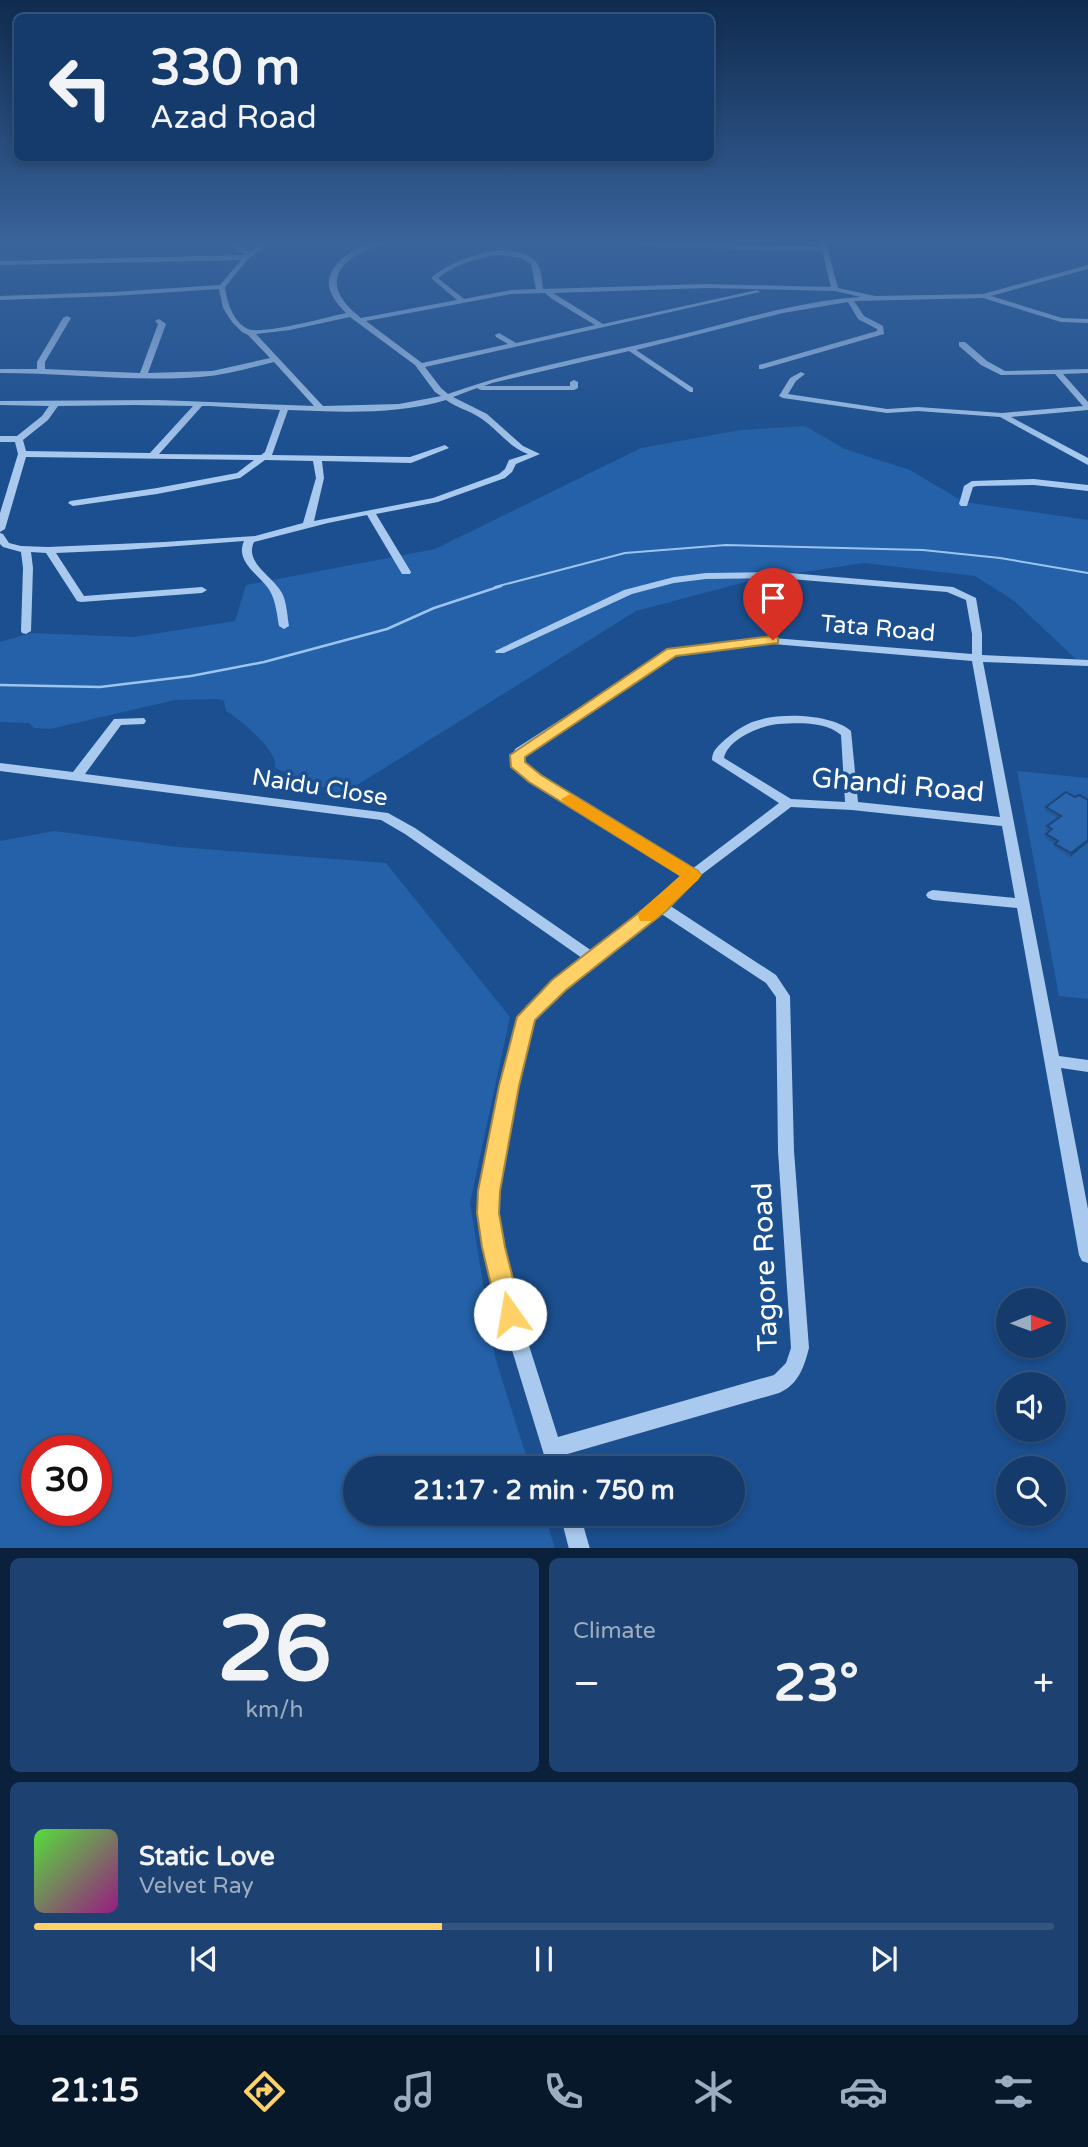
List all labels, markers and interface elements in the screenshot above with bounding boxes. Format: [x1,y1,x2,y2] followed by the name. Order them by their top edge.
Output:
[150,39,300,98] text: 330 m
[35,42,126,133] icon: left
[150,99,317,137] text: Azad Road
[743,568,803,640] pin
[754,579,792,617] icon: arrive
[819,609,937,648] street label: Tata Road
[810,761,986,809] street label: Ghandi Road
[250,762,390,813] street label: Naidu Close
[745,1182,785,1352] street label: Tagore Road
[473,1277,547,1351] position arrow
[996,1288,1066,1358] north arrow
[996,1288,1066,1526] map controls
[996,1372,1066,1442] button: sound
[21,1435,112,1526] speed limit sign: 30
[996,1456,1066,1526] button: search
[413,1475,675,1506] text: 21:17 · 2 min · 750 m
[217,1595,332,1705] text: 26
[573,1617,656,1645] text: Climate
[774,1652,859,1715] text: 23°
[573,1661,600,1707] text: −
[1033,1661,1054,1707] text: +
[246,1696,303,1724] text: km/h
[139,1841,275,1872] text: Static Love
[139,1872,254,1900] text: Velvet Ray
[185,1940,223,1978] icon: previous
[525,1940,563,1978] icon: pause
[865,1940,903,1978] icon: next
[240,2067,289,2116] icon: directions
[390,2067,439,2116] icon: music
[539,2067,588,2116] icon: phone
[689,2067,738,2116] icon: climate
[839,2067,888,2116] icon: car
[989,2067,1038,2116] icon: filters
[50,2072,139,2110] text: 21:15

